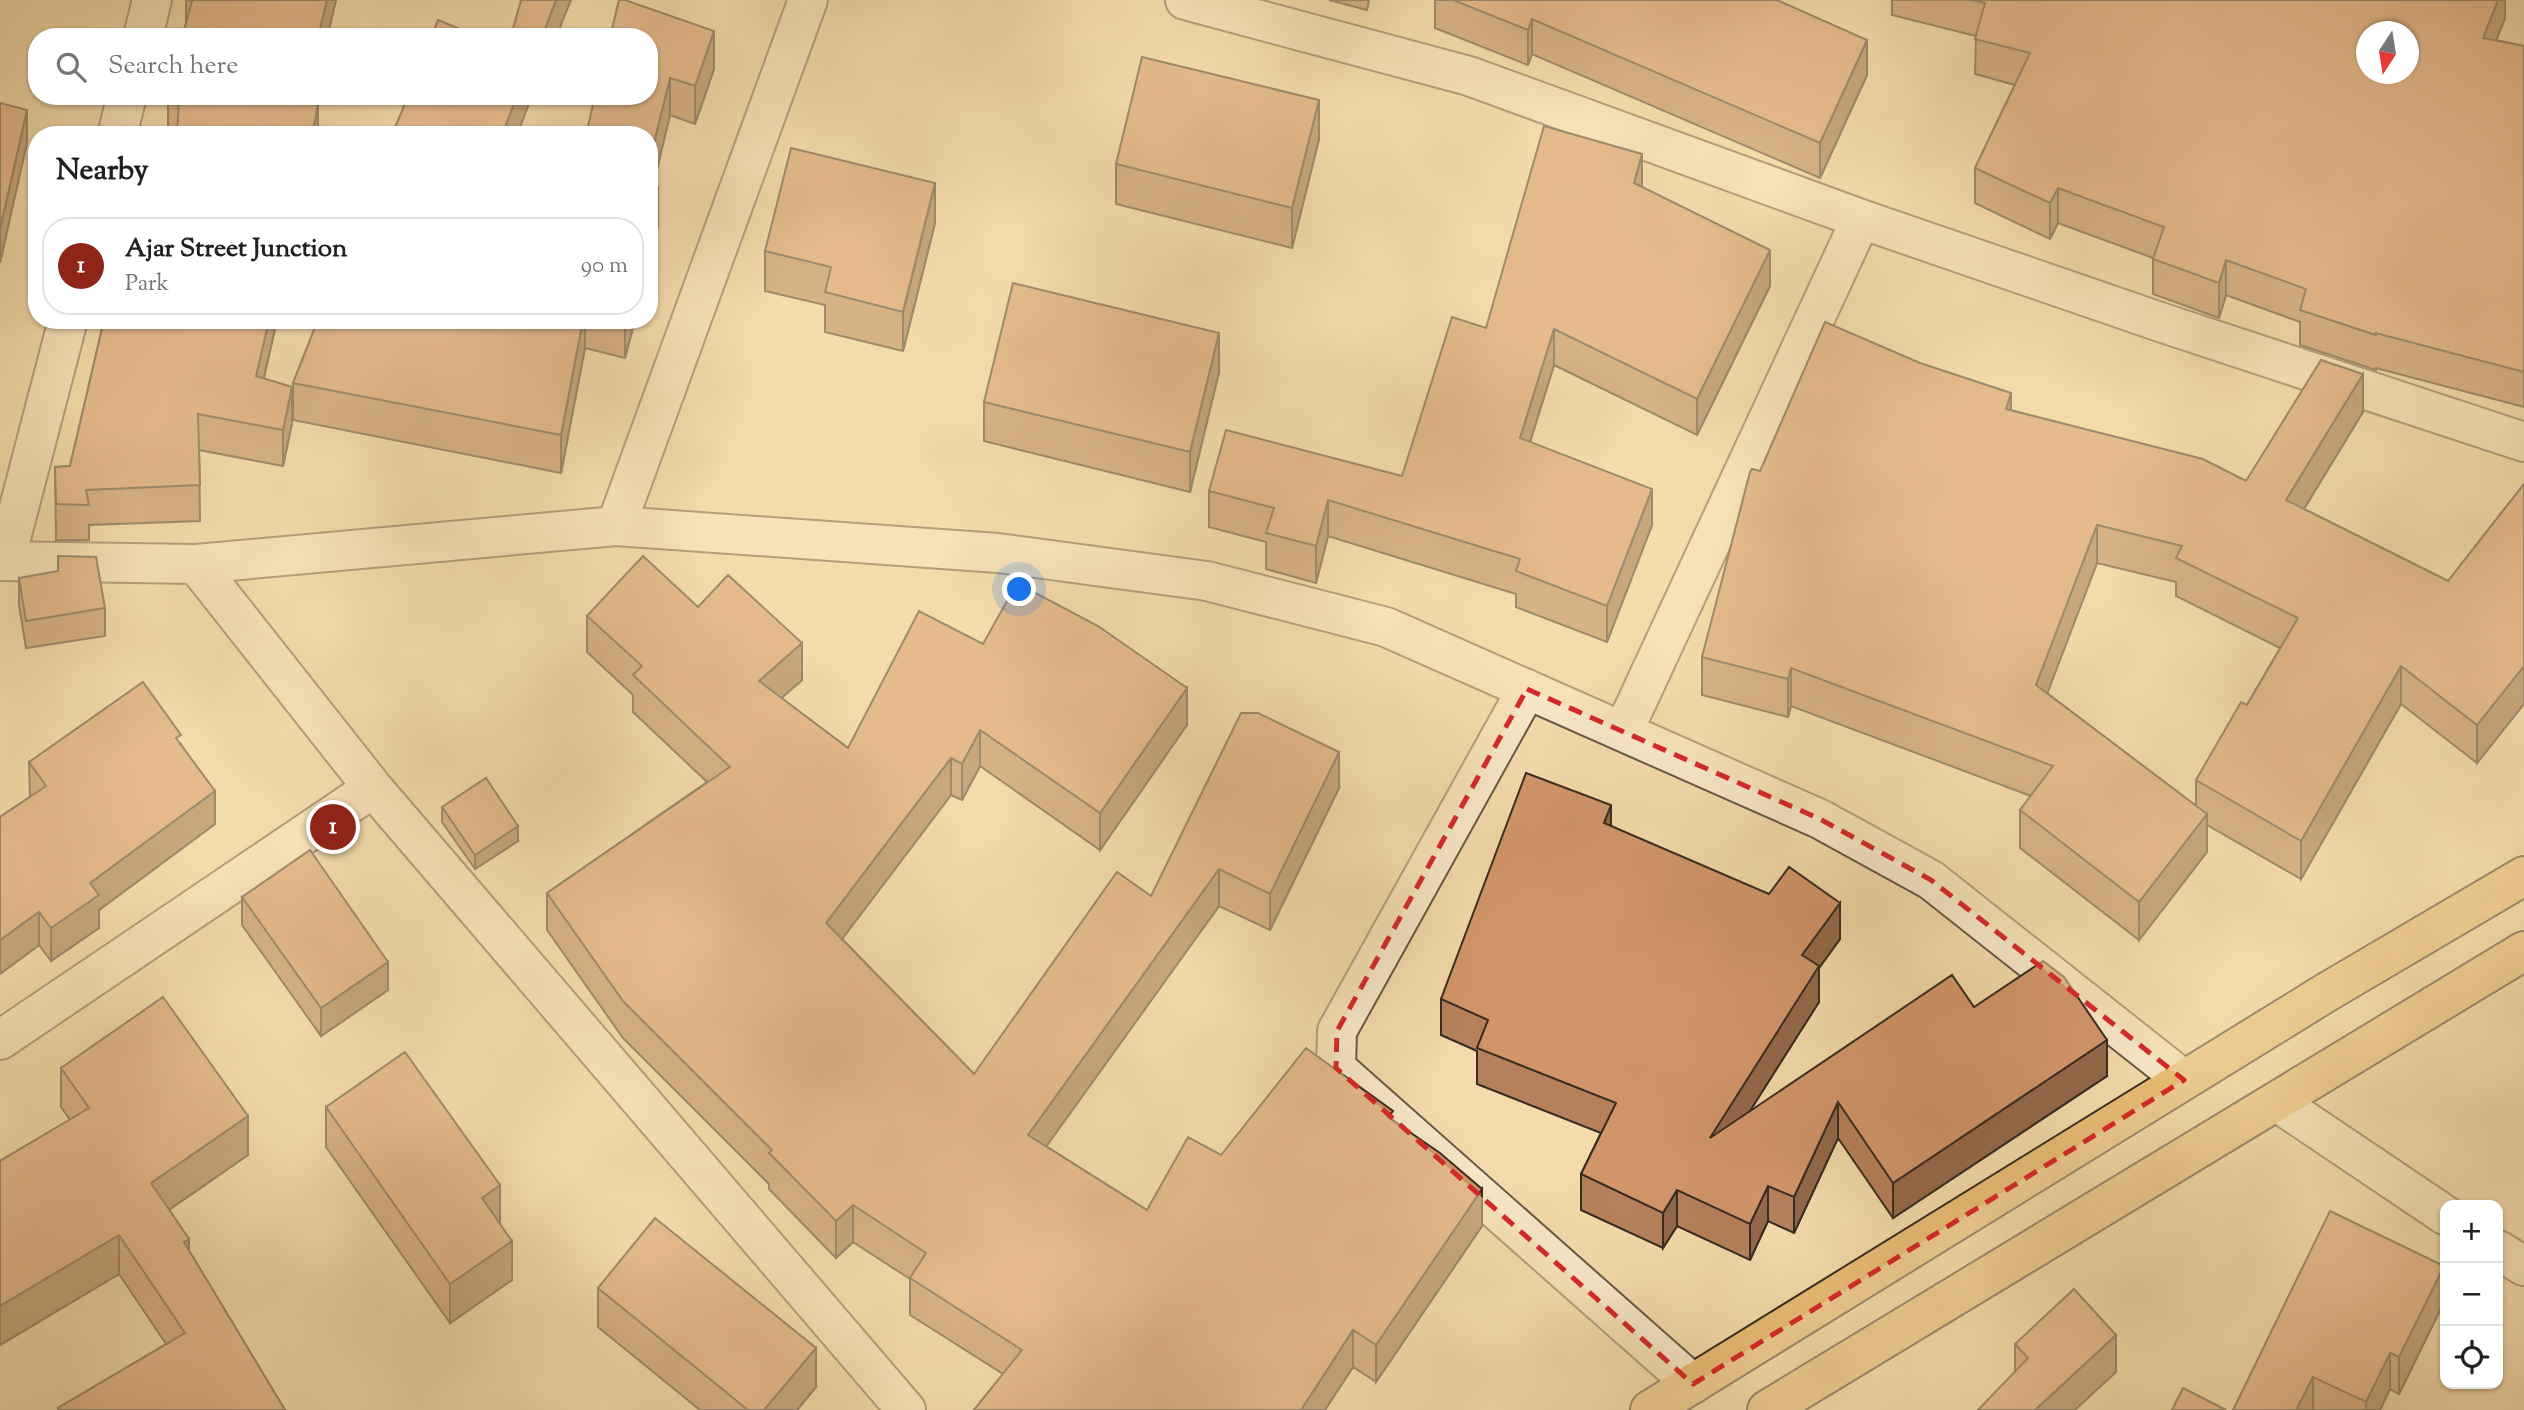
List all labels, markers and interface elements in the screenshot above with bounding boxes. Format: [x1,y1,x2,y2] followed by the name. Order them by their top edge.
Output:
[2356,21,2419,84] north arrow
[28,28,658,105] search box
[52,48,90,86] icon: search
[108,48,238,85] text: Search here
[56,150,148,193] text: Nearby
[125,231,347,268] text: Ajar Street Junction
[77,250,85,283] text: 1
[581,250,628,283] text: 90 m
[125,268,169,301] text: Park
[1002,572,1036,606] your location
[310,801,356,853] pin: 1
[2440,1200,2503,1389] map controls
[2440,1200,2503,1263] button: +
[2440,1263,2503,1326] button: −
[2440,1326,2503,1389] button: locate

